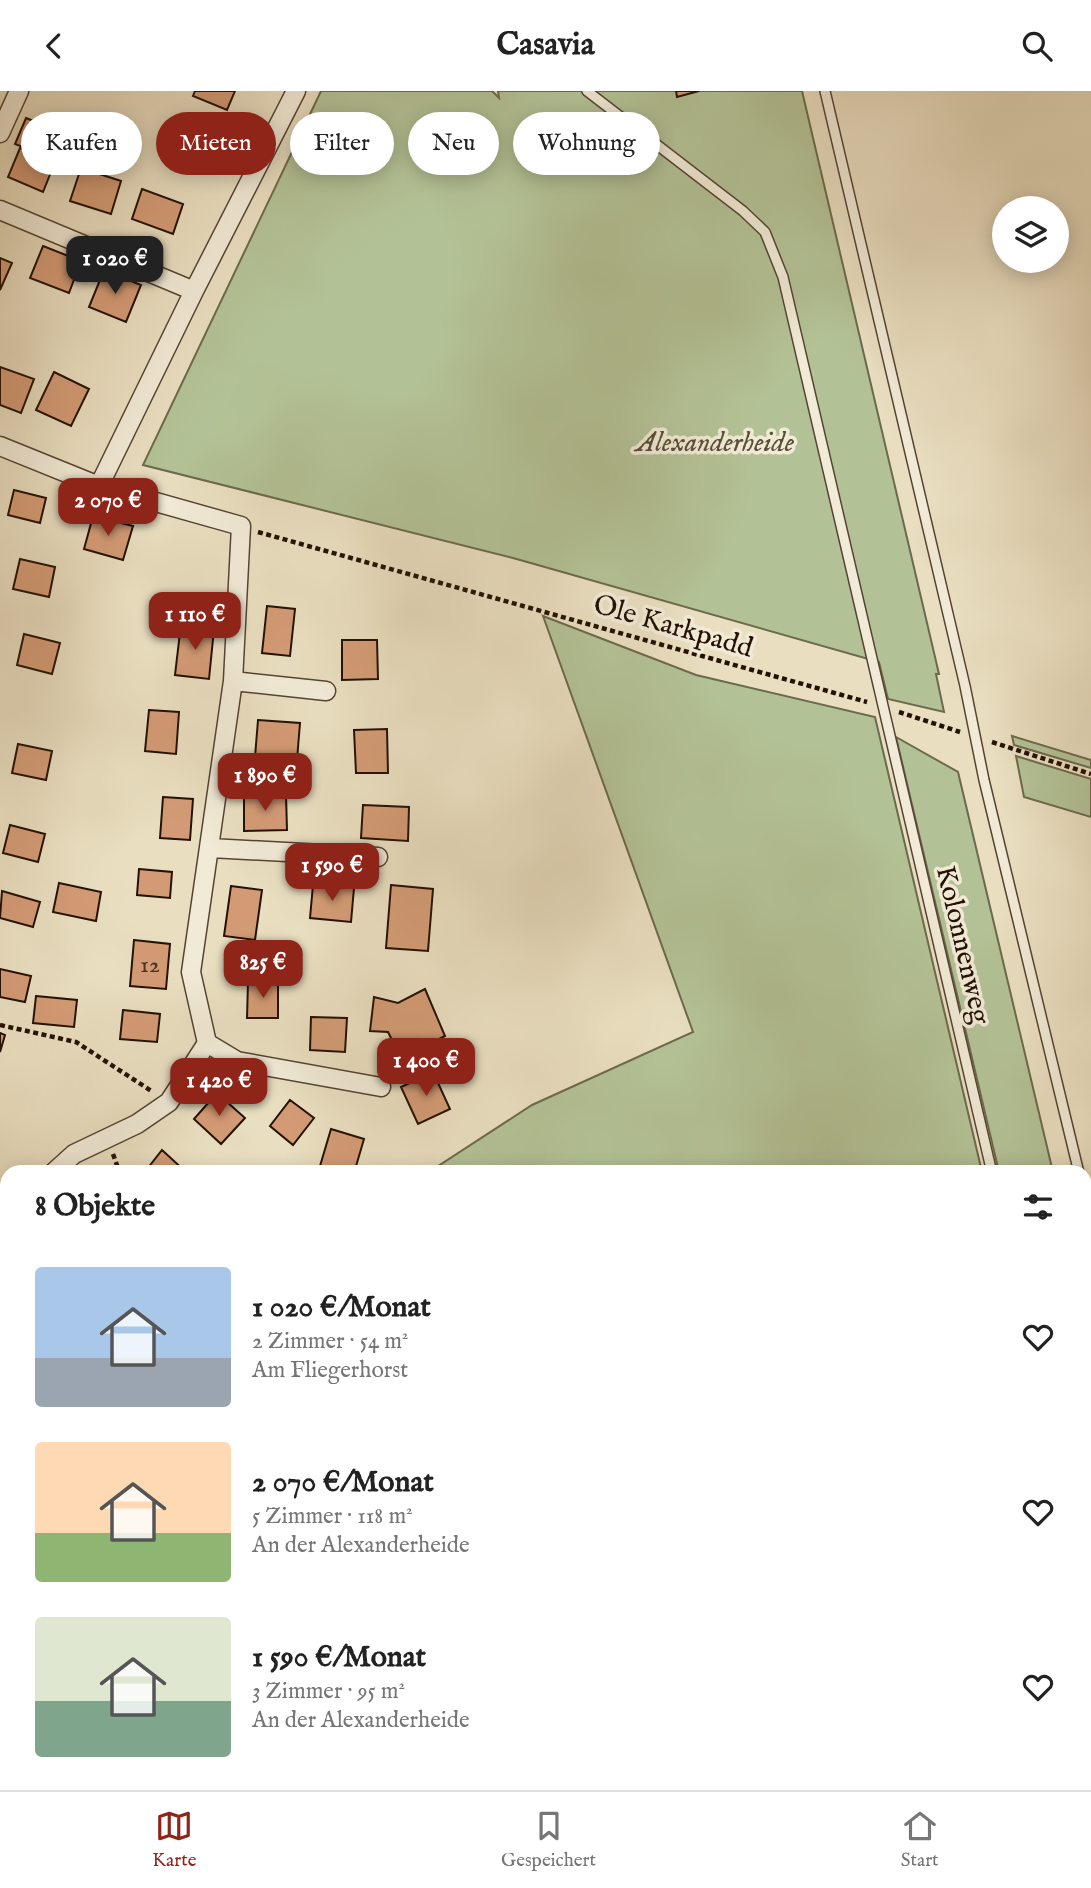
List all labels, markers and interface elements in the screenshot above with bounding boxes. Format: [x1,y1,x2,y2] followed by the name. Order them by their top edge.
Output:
[496,25,595,66] text: Casavia
[35,27,73,65] icon: back
[1018,27,1056,65] icon: search
[21,112,142,175] chip: Kaufen
[156,112,276,175] chip: Mieten
[290,112,394,175] chip: Filter
[408,112,499,175] chip: Neu
[513,112,660,175] chip: Wohnung
[992,196,1069,273] map controls
[992,196,1069,273] button: layers
[50,237,180,296] pin: 1 020 €
[82,244,148,273] text: 1 020 €
[633,426,795,461] park label: Alexanderheide
[43,479,173,538] pin: 2 070 €
[74,486,142,515] text: 2 070 €
[589,588,757,666] street label: Ole Karkpadd
[130,593,260,652] pin: 1 110 €
[165,600,225,629] text: 1 110 €
[200,753,330,813] pin: 1 890 €
[234,761,296,790] text: 1 890 €
[267,843,397,903] pin: 1 590 €
[301,851,363,880] text: 1 590 €
[927,863,997,1028] street label: Kolonnenweg
[214,941,312,1000] pin: 825 €
[240,948,286,977] text: 825 €
[140,950,160,981] house number: 12
[361,1039,491,1098] pin: 1 400 €
[393,1046,459,1075] text: 1 400 €
[154,1059,284,1118] pin: 1 420 €
[186,1066,252,1095] text: 1 420 €
[35,1188,155,1226] text: 8 Objekte
[1019,1188,1057,1226] icon: filters
[252,1289,431,1327] text: 1 020 €/Monat
[91,1295,175,1379] icon: home
[1019,1318,1057,1356] icon: heart
[252,1327,408,1356] text: 2 Zimmer · 54 m²
[252,1356,408,1385] text: Am Fliegerhorst
[252,1464,434,1502] text: 2 070 €/Monat
[91,1470,175,1554] icon: home
[1019,1493,1057,1531] icon: heart
[252,1502,413,1531] text: 5 Zimmer · 118 m²
[252,1531,470,1560] text: An der Alexanderheide
[252,1639,426,1677] text: 1 590 €/Monat
[91,1645,175,1729] icon: home
[1019,1668,1057,1706] icon: heart
[252,1677,405,1706] text: 3 Zimmer · 95 m²
[252,1706,470,1735] text: An der Alexanderheide
[152,1807,196,1873] tab: Karte
[501,1807,596,1873] tab: Gespeichert
[901,1807,939,1873] tab: Start

